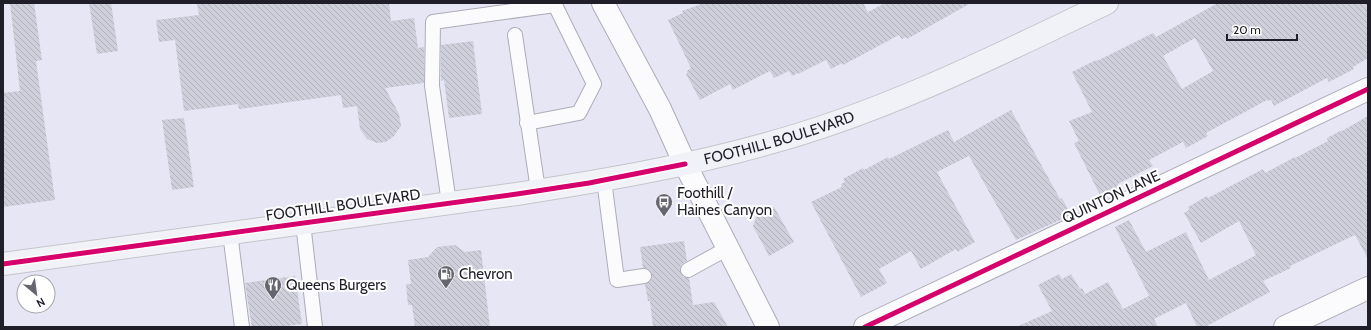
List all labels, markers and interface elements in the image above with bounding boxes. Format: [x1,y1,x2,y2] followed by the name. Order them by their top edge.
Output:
[1227,16,1297,42] scale bar
[1233,22,1261,37] text: 20 m
[702,107,857,168] street label: FOOTHILL BOULEVARD
[1059,167,1163,227] street label: QUINTON LANE
[677,184,772,219] place label: Foothill / Haines Canyon
[264,185,422,225] street label: FOOTHILL BOULEVARD
[654,192,674,217] bus stop icon: Foothill / Haines Canyon
[436,264,456,289] fuel station icon: Chevron
[459,265,513,283] place label: Chevron
[16,274,56,314] north arrow
[263,275,283,300] restaurant icon: Queens Burgers
[286,276,386,294] place label: Queens Burgers
[34,295,48,311] text: N

